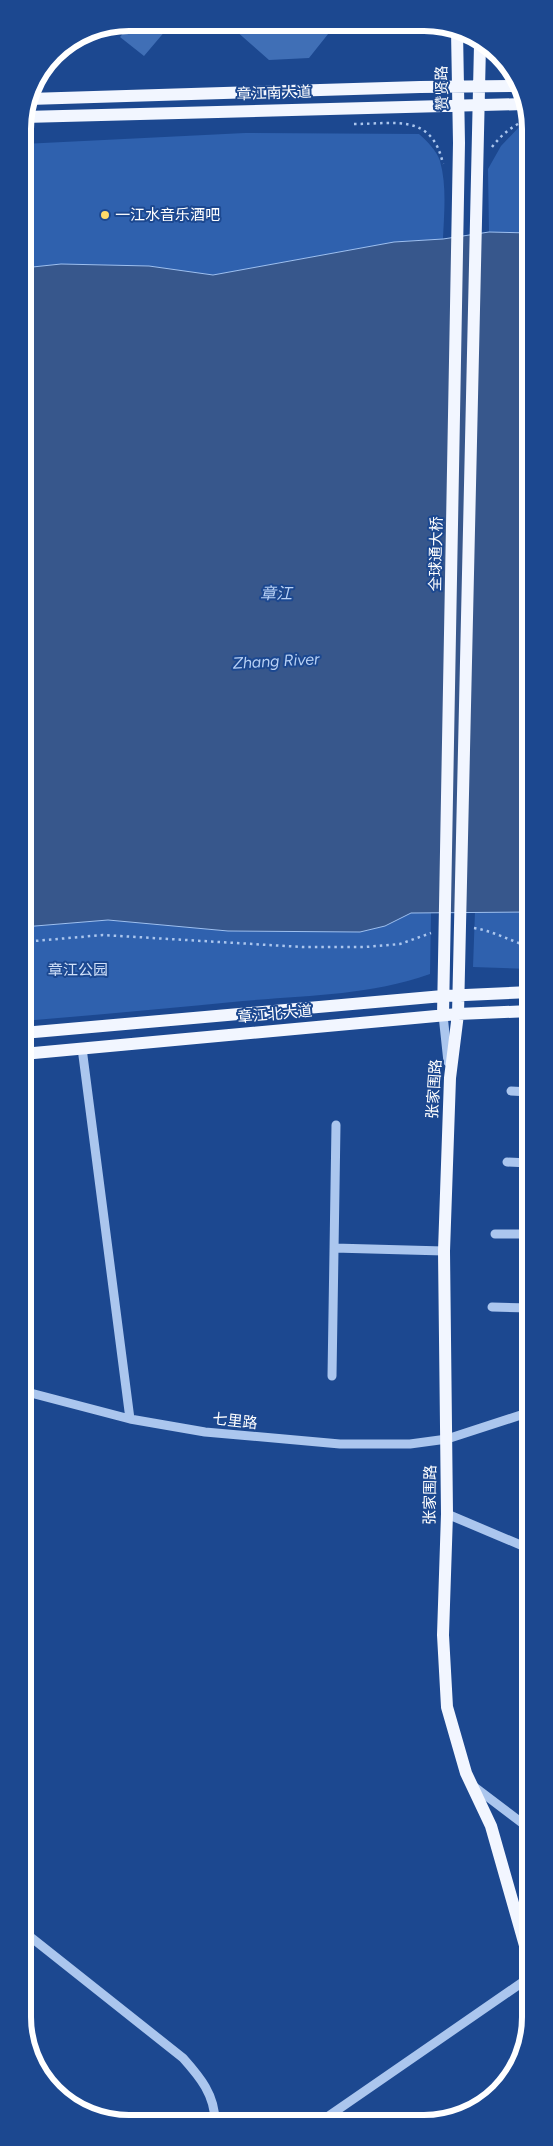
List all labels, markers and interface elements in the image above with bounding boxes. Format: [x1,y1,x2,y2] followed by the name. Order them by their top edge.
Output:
[433,65,451,111] street label: 赞贤路
[236,83,312,103] street label: 章江南大道
[115,206,220,224] place label: 一江水音乐酒吧
[99,209,111,221] marker: 一江水音乐酒吧
[426,516,446,592] street label: 全球通大桥
[260,584,294,603] water label: 章江
[232,649,320,673] water label: Zhang River
[48,961,108,979] park label: 章江公园
[237,1002,313,1026] street label: 章江北大道
[423,1058,445,1120] street label: 张家围路
[212,1410,258,1432] street label: 七里路
[420,1465,440,1525] street label: 张家围路

